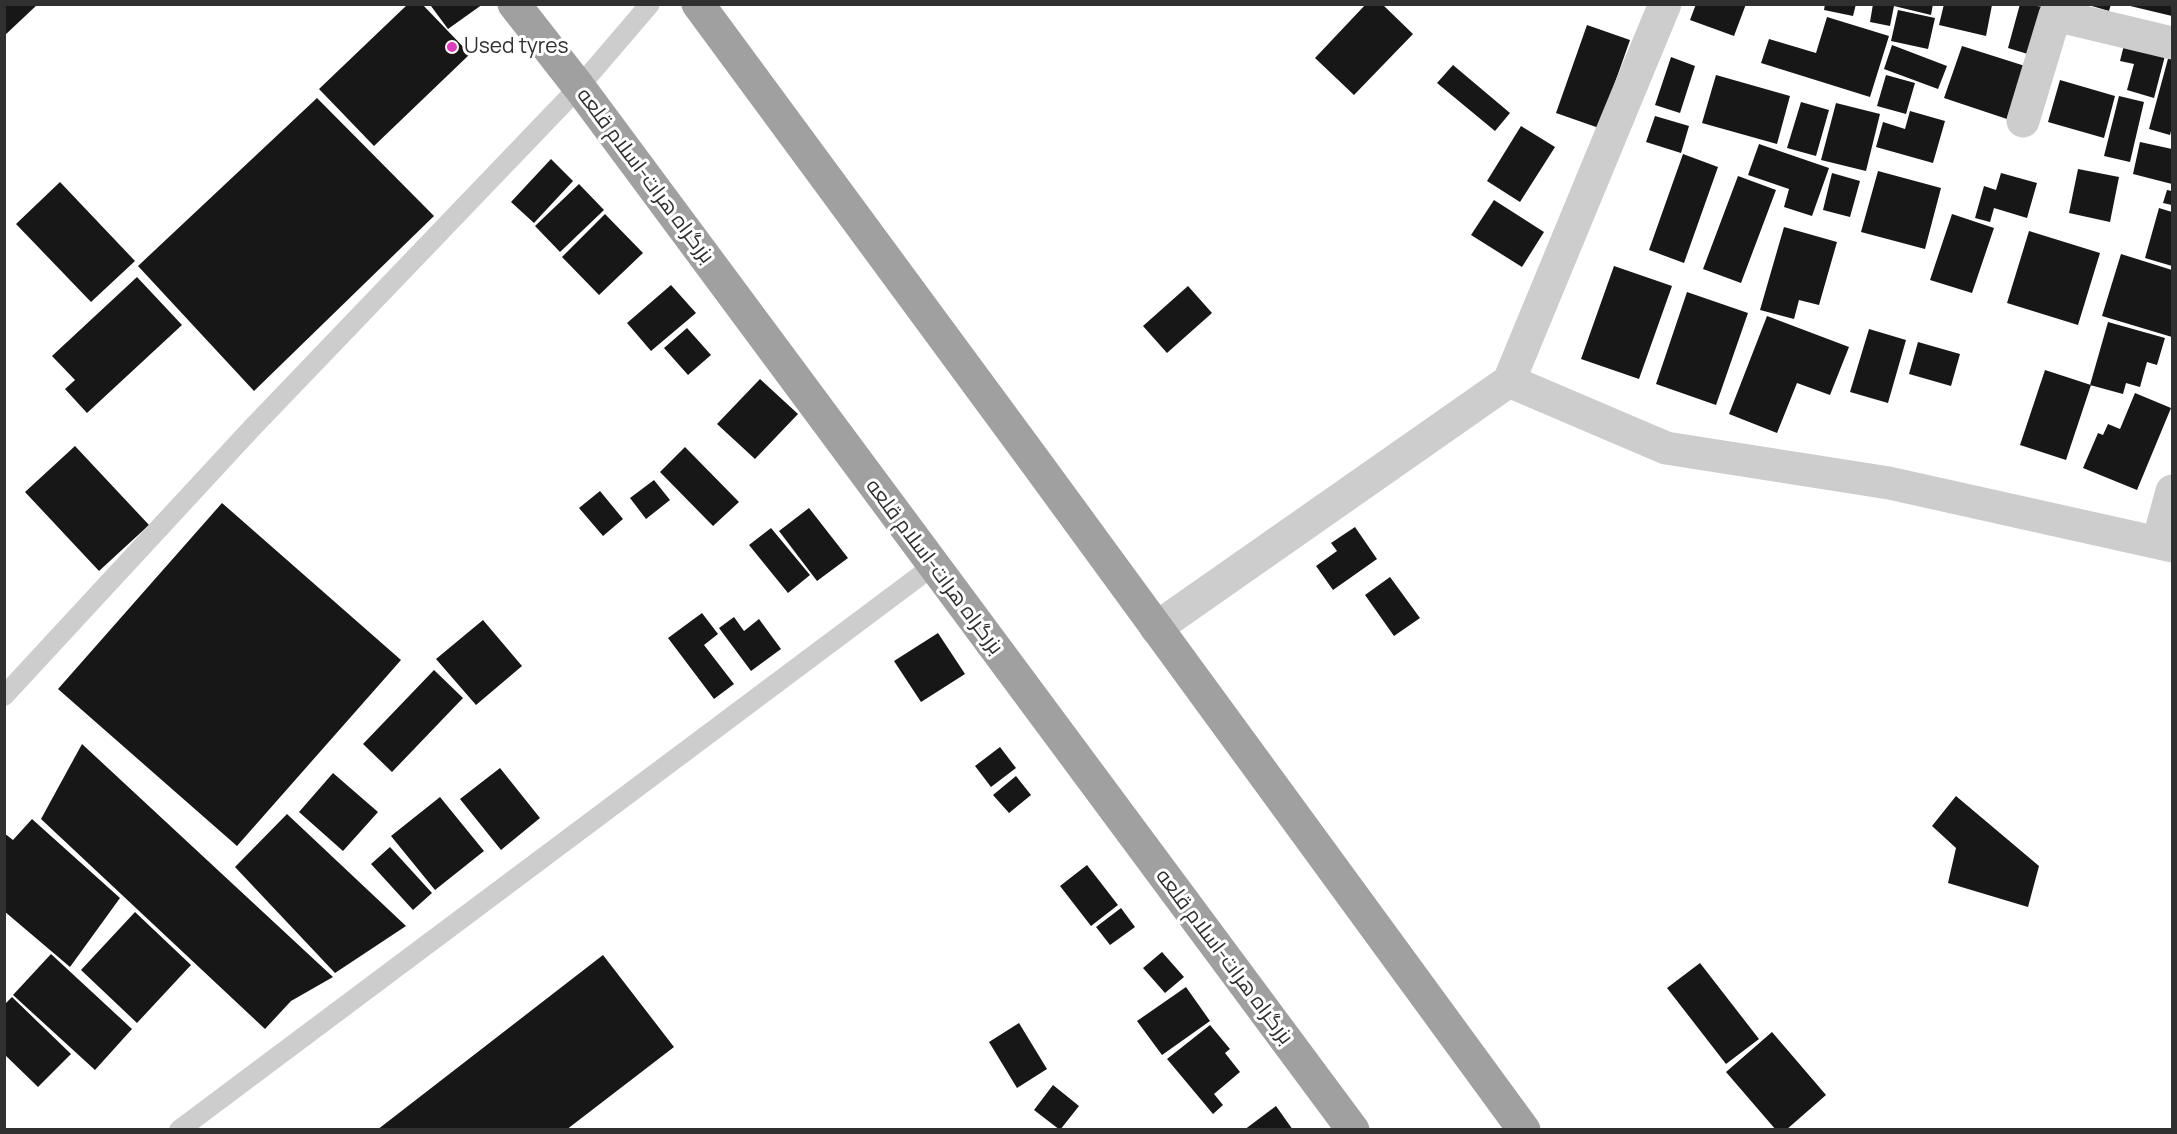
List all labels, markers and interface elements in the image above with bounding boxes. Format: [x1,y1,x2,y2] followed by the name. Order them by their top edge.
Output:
[464,34,569,60] place label: Used tyres
[445,40,459,54] marker: Used tyres
[571,83,719,269] street label: بزرگراه هرات-اسلام قلعه
[860,474,1008,660] street label: بزرگراه هرات-اسلام قلعه
[1150,864,1298,1050] street label: بزرگراه هرات-اسلام قلعه

